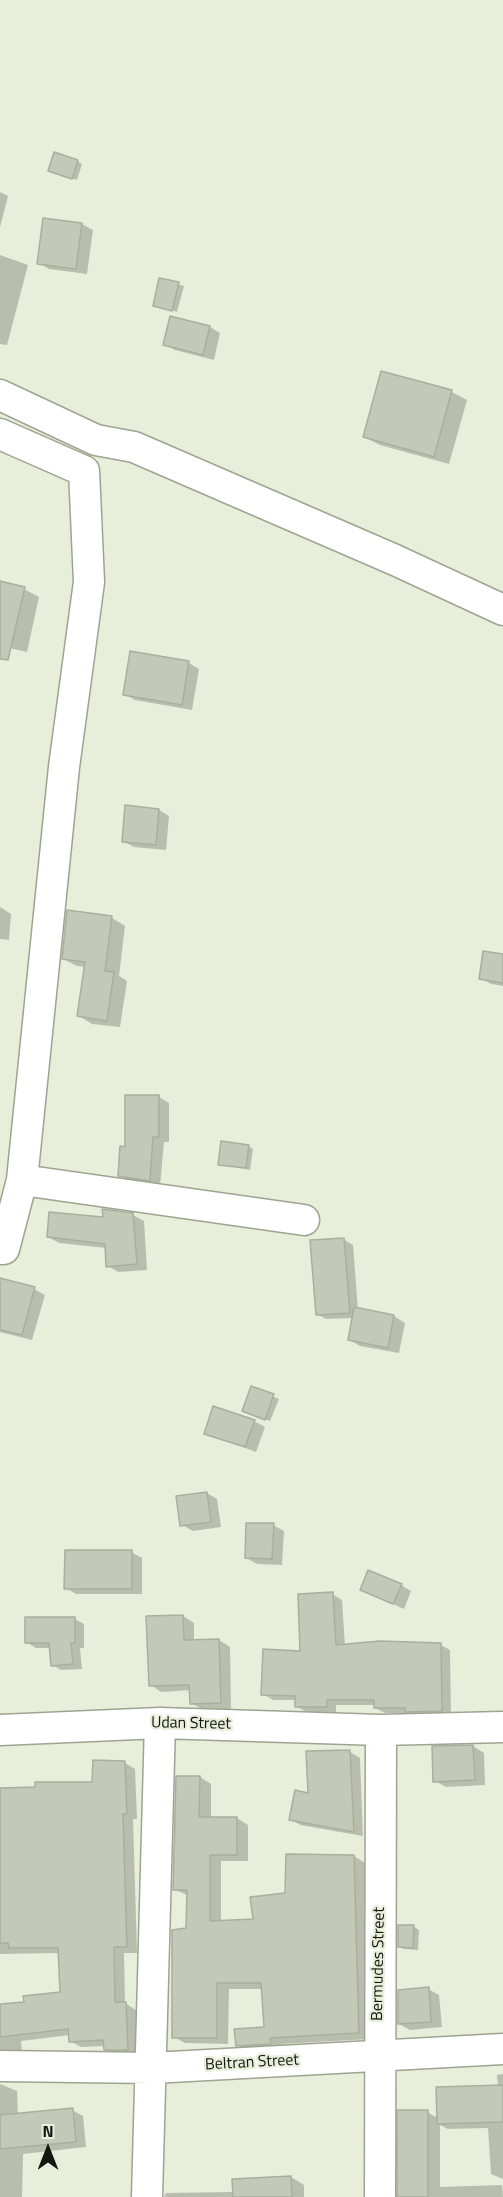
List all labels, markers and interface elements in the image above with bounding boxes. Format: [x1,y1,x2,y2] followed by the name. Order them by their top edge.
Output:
[151,1714,231,1734] street label: Udan Street
[368,1907,390,2021] street label: Bermudes Street
[204,2051,300,2075] street label: Beltran Street
[18,2119,78,2179] north arrow
[42,2119,54,2143] text: N

